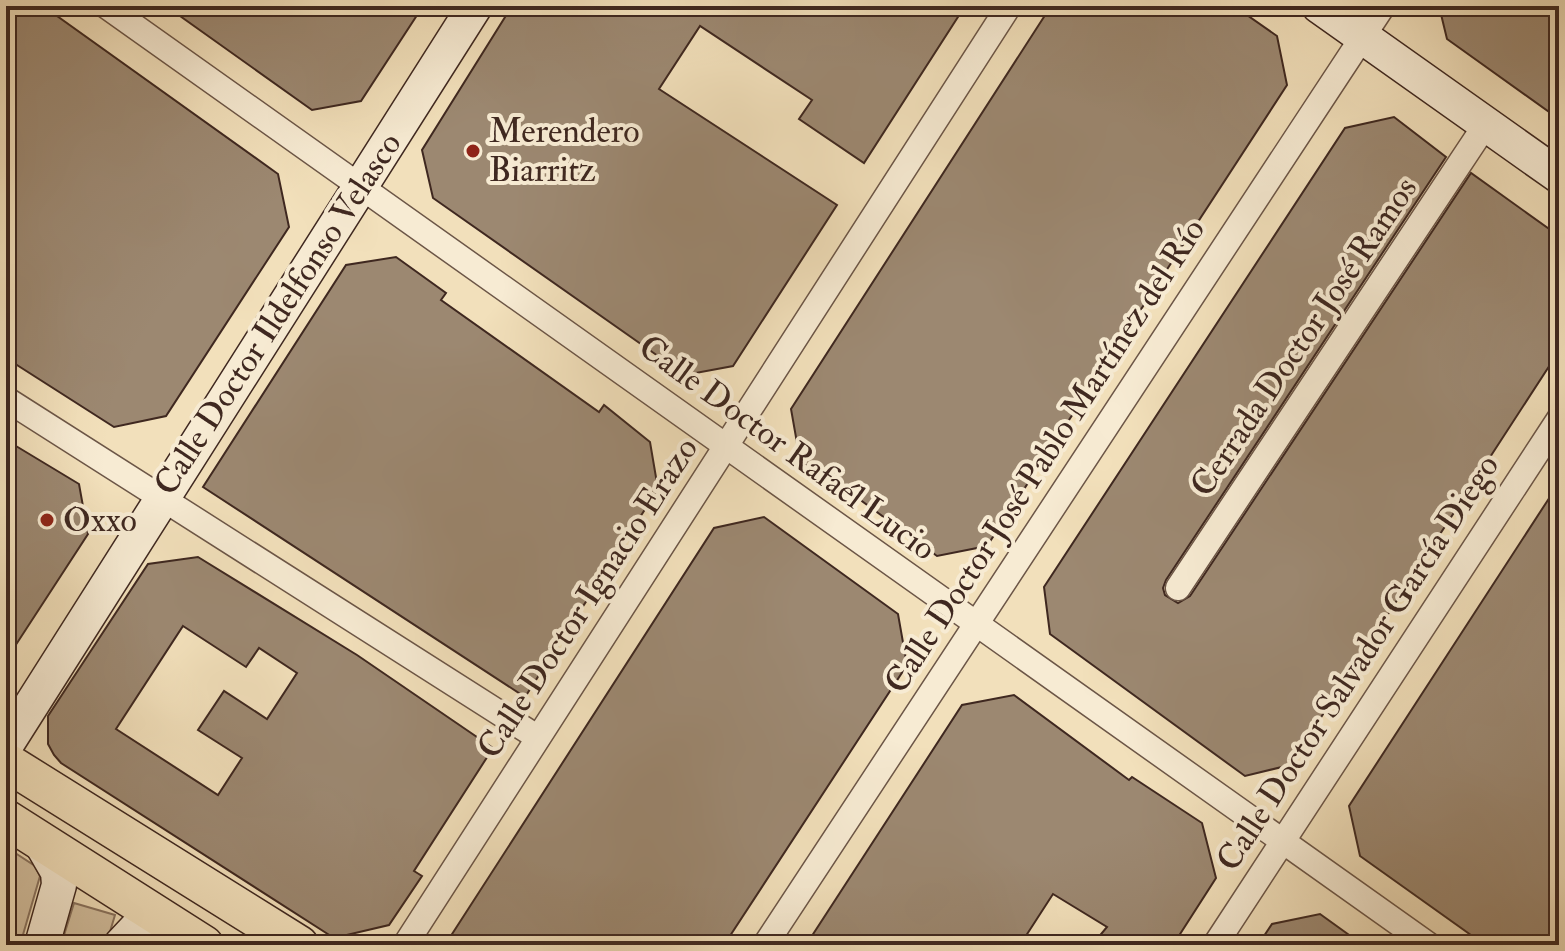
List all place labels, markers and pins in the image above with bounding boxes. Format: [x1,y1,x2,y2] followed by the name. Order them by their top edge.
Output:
[489,110,640,192] place label: Merendero Biarritz
[464,142,482,160] marker: Merendero Biarritz
[63,499,137,542] place label: Oxxo
[38,511,56,529] marker: Oxxo

